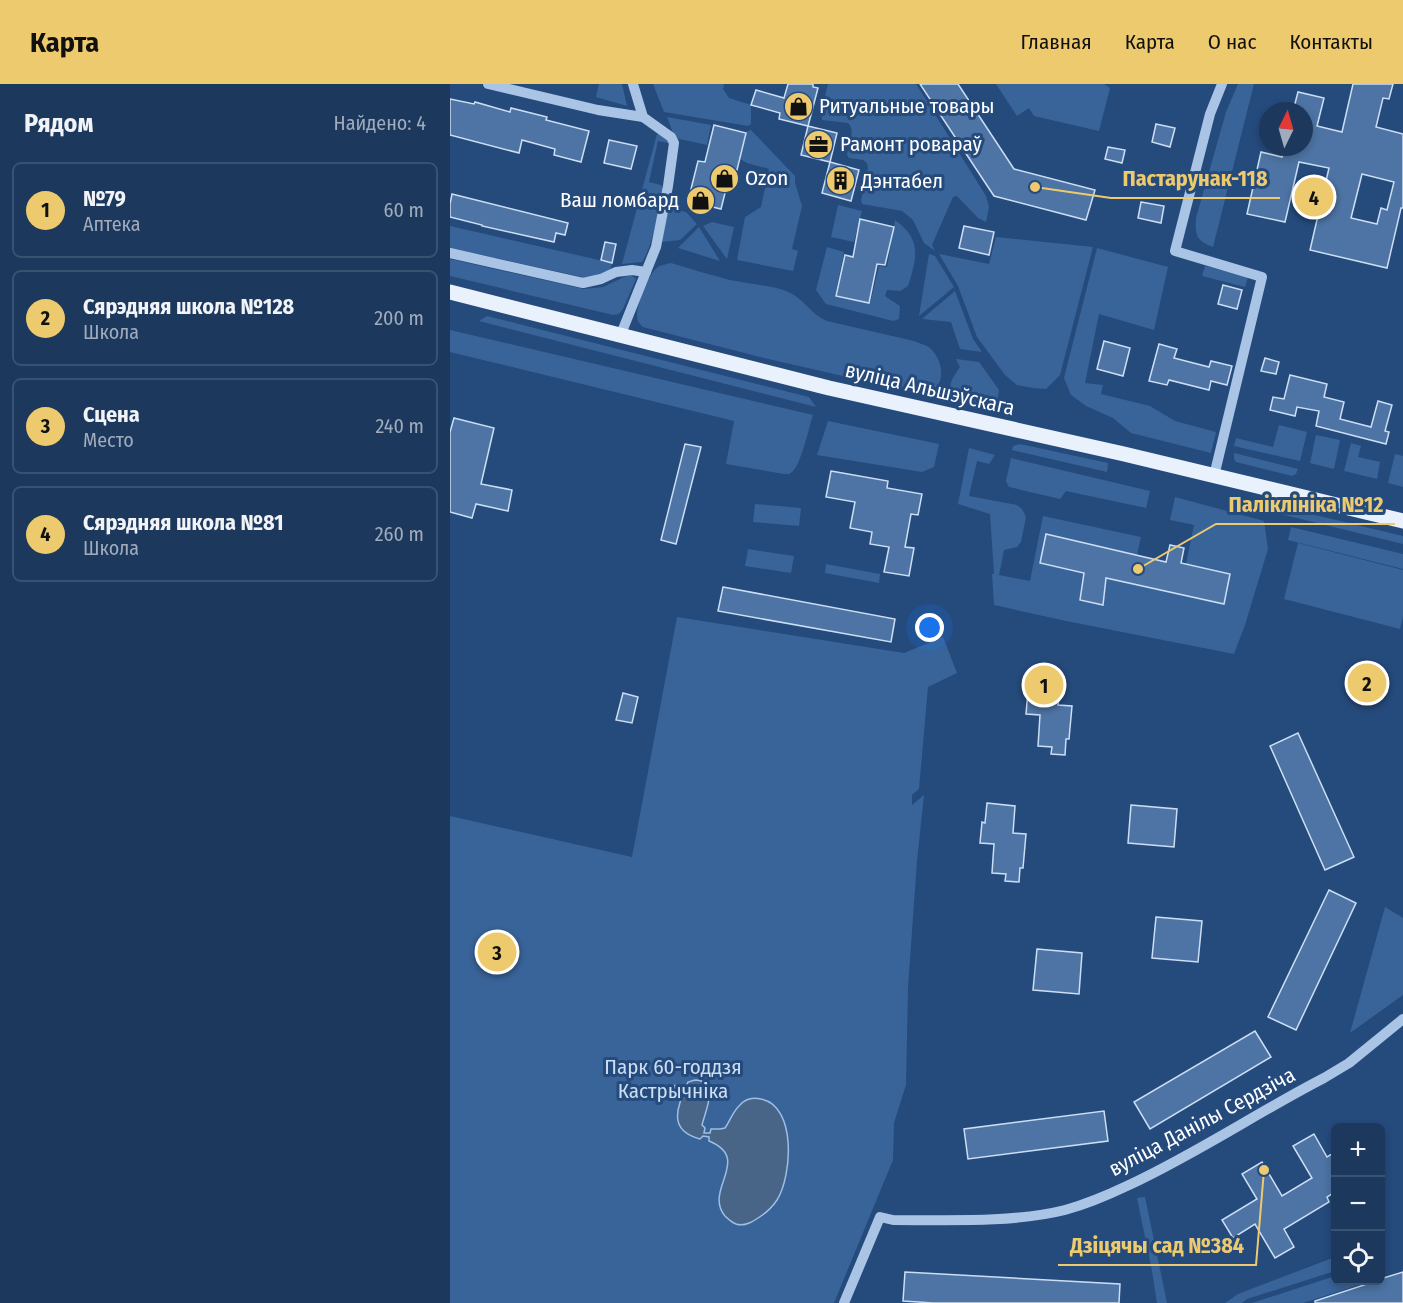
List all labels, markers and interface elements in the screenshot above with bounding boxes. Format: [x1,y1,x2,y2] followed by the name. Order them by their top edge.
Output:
[30,26,99,59] text: Карта
[1021,29,1092,55] text: Главная
[1125,29,1175,55] text: Карта
[1208,29,1256,55] text: О нас
[1289,29,1373,55] text: Контакты
[782,90,814,122] shop icon: Ритуальные товары
[819,93,995,119] place label: Ритуальные товары
[1259,102,1313,156] north arrow
[24,108,93,139] text: Рядом
[334,111,426,135] text: Найдено: 4
[803,128,835,160] office icon: Рамонт ровараў
[840,131,982,157] place label: Рамонт ровараў
[1111,158,1280,198] callout: Пастарунак-118
[708,162,740,194] shop icon: Ozon
[745,165,788,191] place label: Ozon
[824,165,856,197] building icon: Дэнтабел
[1122,165,1268,192] text: Пастарунак-118
[860,168,943,194] place label: Дэнтабел
[1294,174,1334,220] pin: 4
[684,184,716,216] shop icon: Ваш ломбард
[83,185,126,212] text: №79
[560,187,679,213] place label: Ваш ломбард
[41,198,50,222] text: 1
[384,198,424,222] text: 60 m
[83,212,141,236] text: Аптека
[83,293,294,320] text: Сярэдняя школа №128
[41,306,50,330] text: 2
[374,306,424,330] text: 200 m
[83,320,139,344] text: Школа
[843,357,1017,421] street label: вуліца Альшэўскага
[83,401,140,428] text: Сцена
[41,414,50,438] text: 3
[375,414,424,438] text: 240 m
[83,428,134,452] text: Место
[1216,484,1395,524] callout: Паліклініка №12
[1229,491,1383,518] text: Паліклініка №12
[83,509,284,536] text: Сярэдняя школа №81
[40,522,51,546] text: 4
[375,522,424,546] text: 260 m
[83,536,139,560] text: Школа
[915,613,944,642] your location
[1348,660,1386,706] pin: 2
[1024,662,1064,708] pin: 1
[478,930,516,974] pin: 3
[604,1054,742,1104] park label: Парк 60-годдзя Кастрычніка
[1104,1062,1300,1182] street label: вуліца Данілы Сердзіча
[1331,1123,1385,1285] map controls
[1331,1123,1385,1177] button: +
[1331,1177,1385,1231] button: −
[1058,1225,1256,1265] callout: Дзіцячы сад №384
[1331,1231,1385,1285] button: locate
[1069,1232,1244,1259] text: Дзіцячы сад №384

